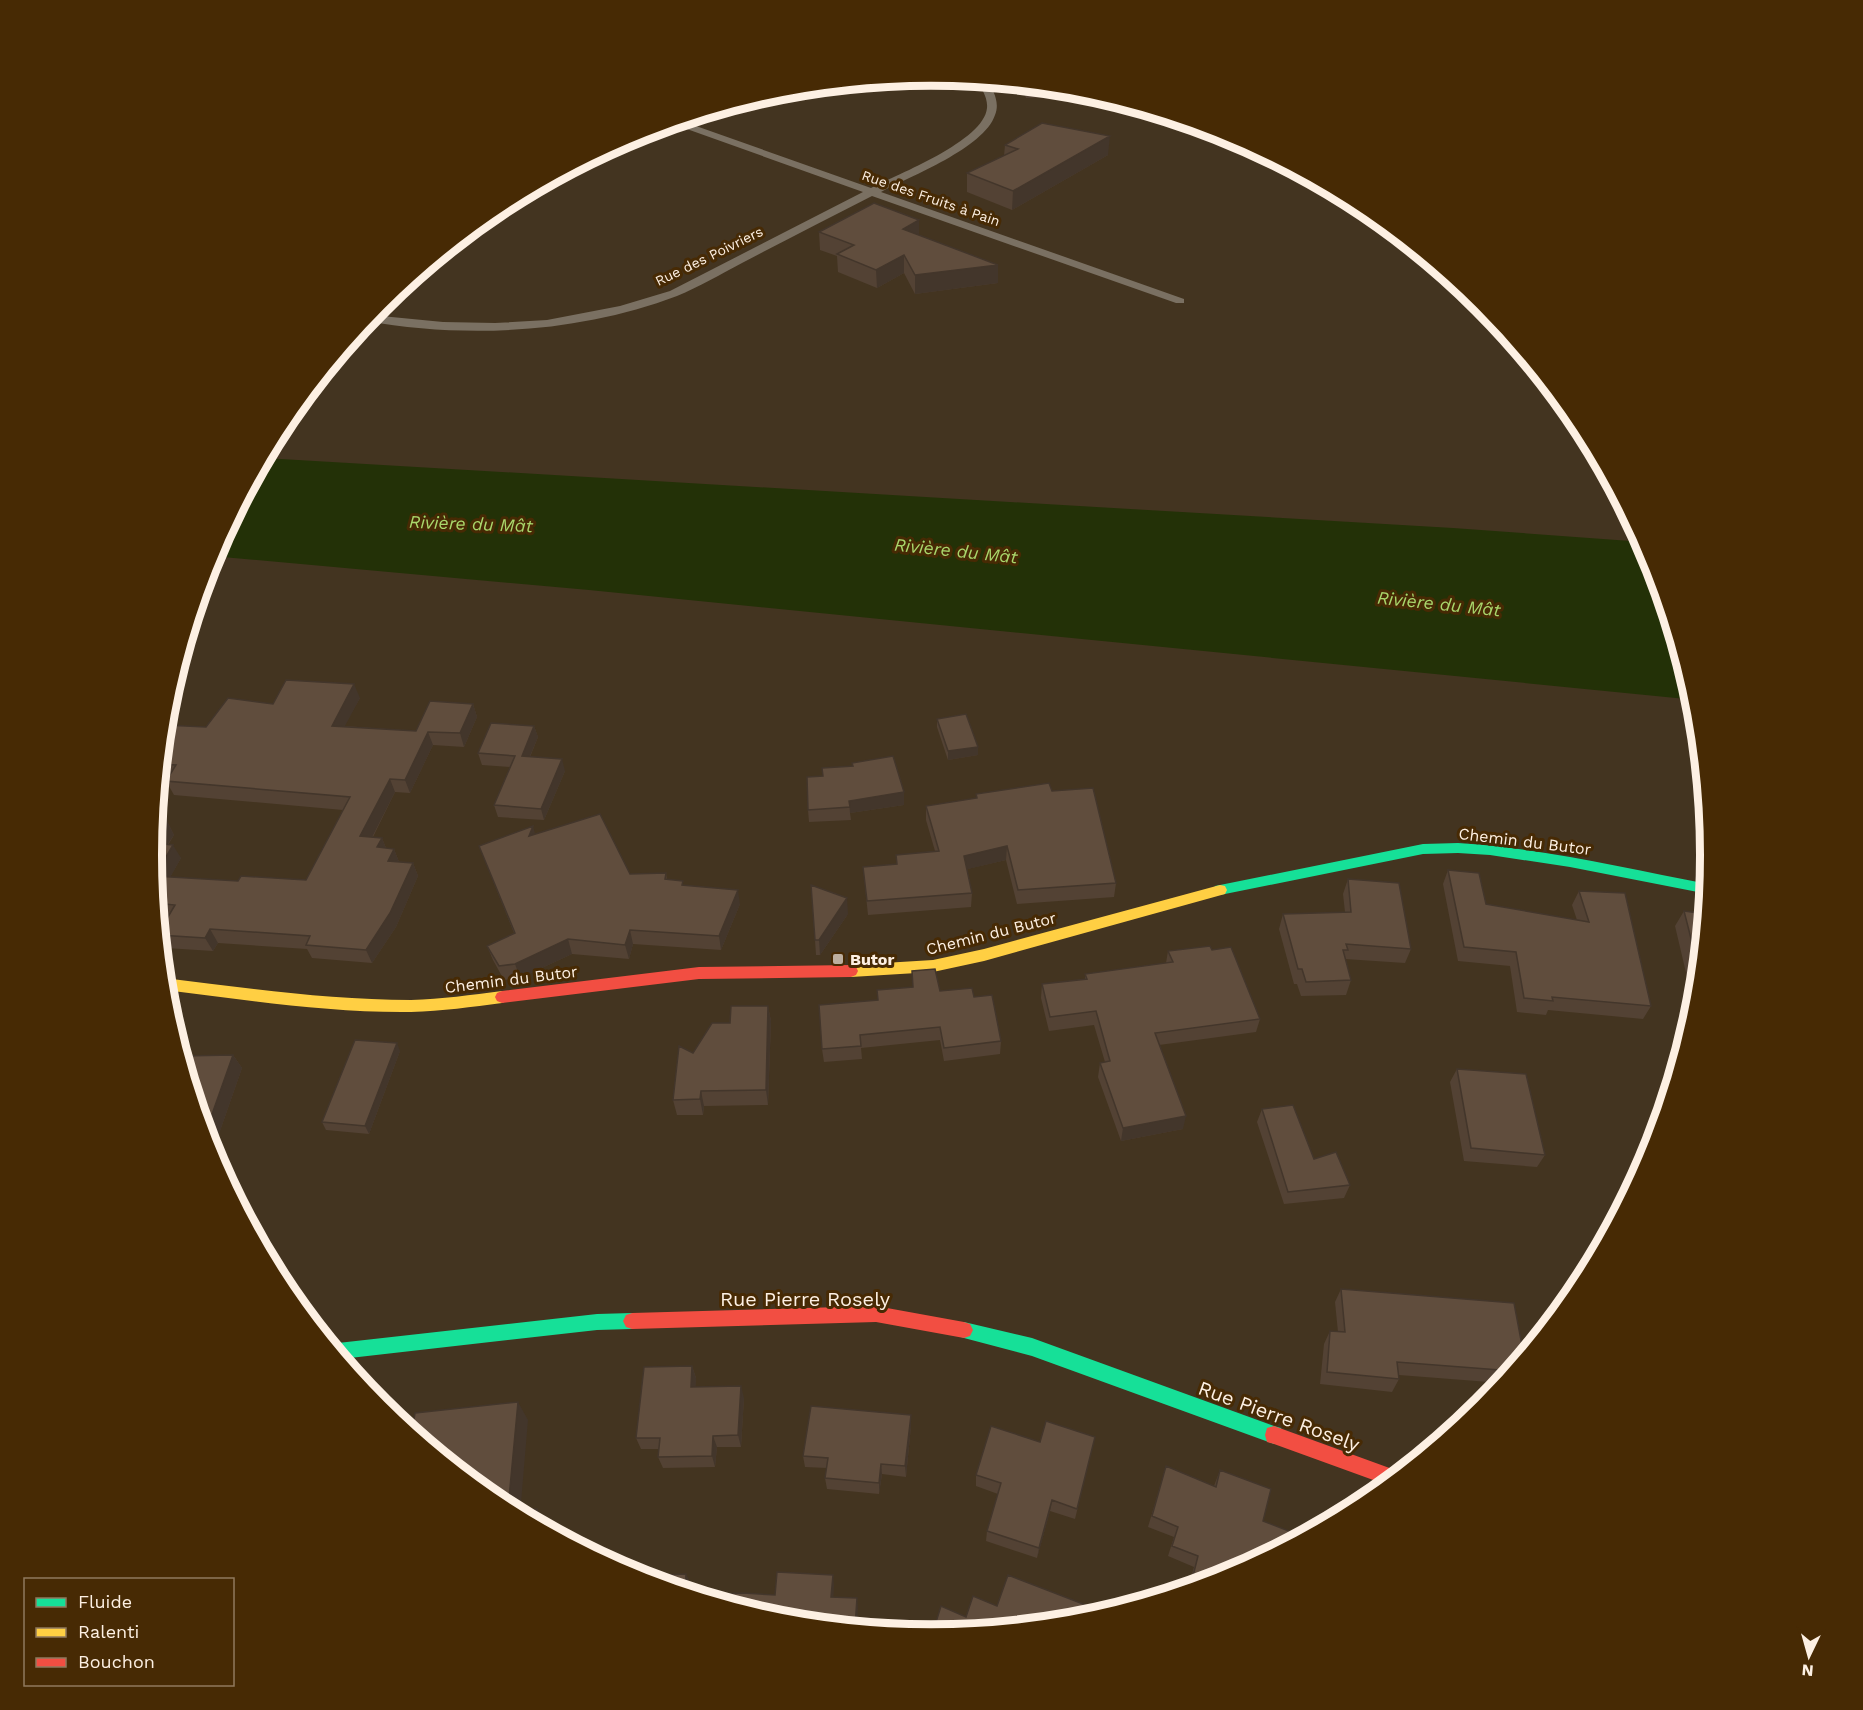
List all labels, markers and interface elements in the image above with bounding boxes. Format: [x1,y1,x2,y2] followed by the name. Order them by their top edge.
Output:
[860,167,1002,229] street label: Rue des Fruits à Pain
[653,223,765,289] street label: Rue des Poivriers
[409,511,534,536] water label: Rivière du Mât
[893,534,1020,568] water label: Rivière du Mât
[1376,587,1503,621] water label: Rivière du Mât
[1458,824,1593,859] street label: Chemin du Butor
[924,908,1059,959] street label: Chemin du Butor
[850,950,894,969] place label: Butor
[831,952,845,966] marker: Butor
[444,962,579,997] street label: Chemin du Butor
[720,1287,891,1311] street label: Rue Pierre Rosely
[1195,1376,1364,1457] street label: Rue Pierre Rosely
[24,1578,234,1686] legend
[78,1591,132,1612] text: Fluide
[78,1621,139,1642] text: Ralenti
[1779,1626,1839,1686] north arrow
[78,1651,155,1672] text: Bouchon
[1801,1660,1814,1680] text: N

